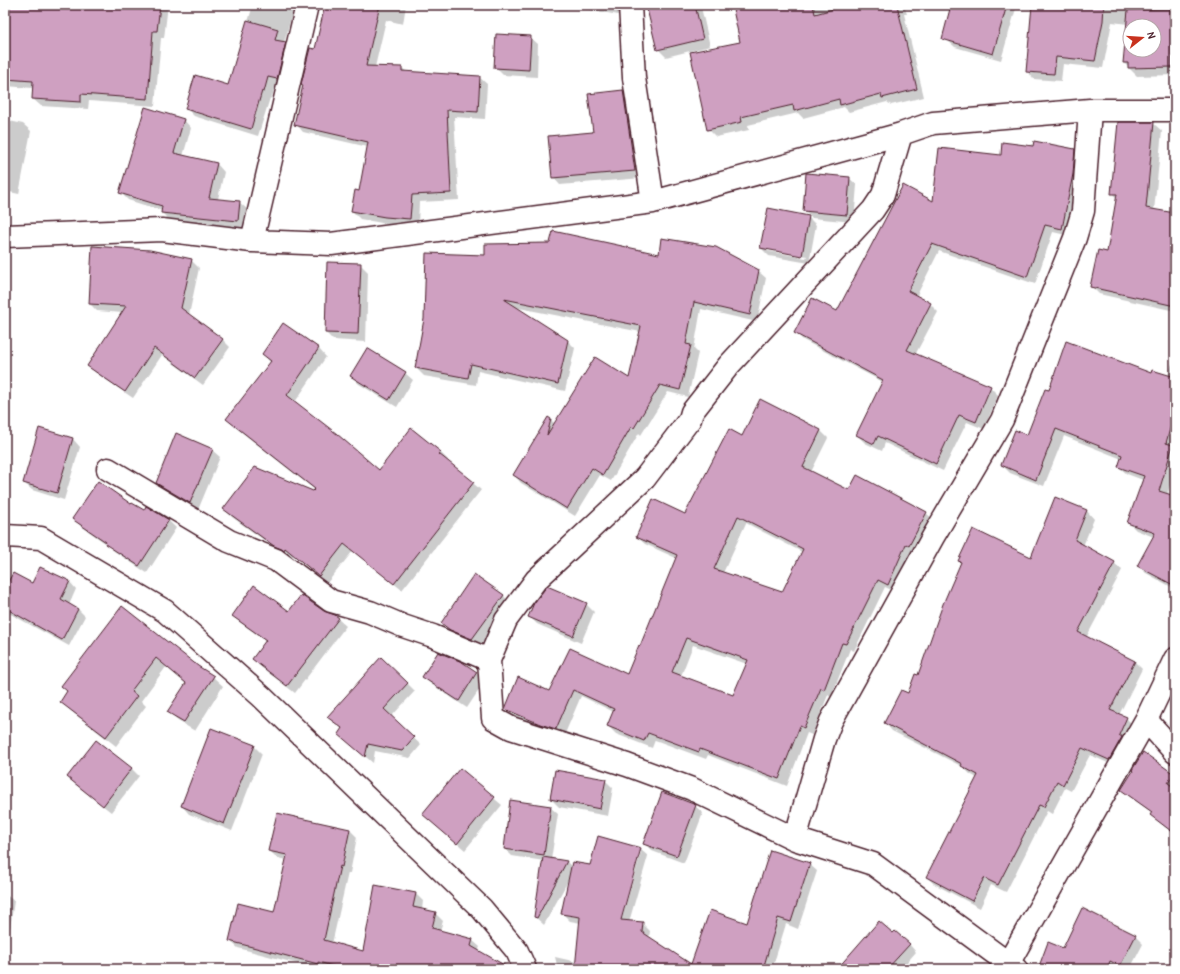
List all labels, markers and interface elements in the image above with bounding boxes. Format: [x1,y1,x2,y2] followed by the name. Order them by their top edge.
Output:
[1122,18,1162,58] north arrow
[1144,30,1159,40] text: N

